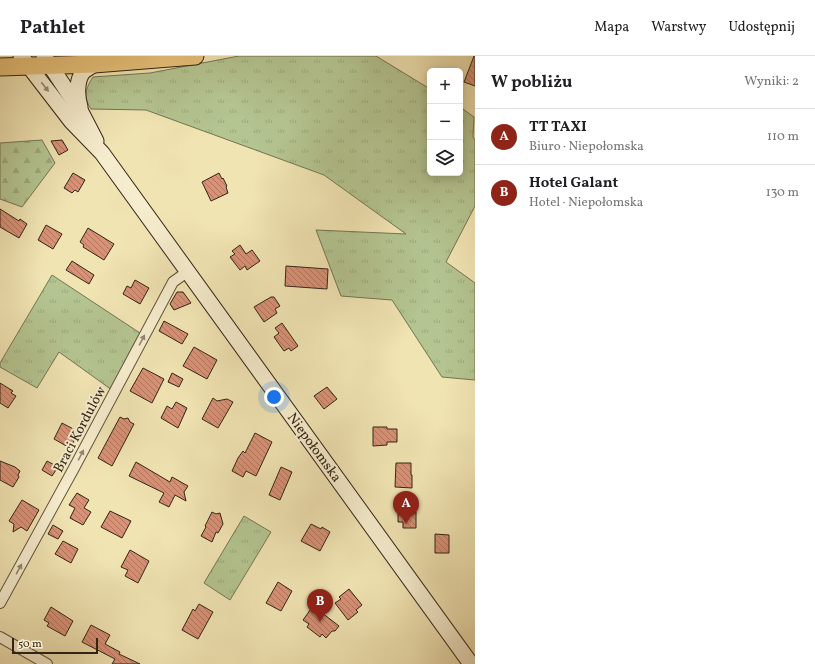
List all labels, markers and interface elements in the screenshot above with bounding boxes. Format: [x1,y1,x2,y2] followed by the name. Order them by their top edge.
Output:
[20,15,85,41] text: Pathlet
[594,18,629,37] text: Mapa
[651,18,706,37] text: Warstwy
[728,18,795,37] text: Udostępnij
[427,68,463,176] map controls
[427,68,463,104] button: +
[491,71,572,94] text: W pobliżu
[744,73,799,91] text: Wyniki: 2
[41,81,49,92] one-way arrow
[427,104,463,140] button: −
[529,117,587,138] text: TT TAXI
[499,128,509,146] text: A
[767,128,799,146] text: 110 m
[529,138,644,156] text: Biuro · Niepołomska
[427,140,463,176] button: layers
[529,173,618,194] text: Hotel Galant
[500,184,508,202] text: B
[766,184,799,202] text: 130 m
[529,194,643,212] text: Hotel · Niepołomska
[139,334,146,346] one-way arrow
[50,383,111,476] street label: Braci Kordulów
[264,387,284,407] your location
[282,409,345,486] street label: Niepołomska
[78,449,85,461] one-way arrow
[393,491,419,524] pin: A
[15,563,22,575] one-way arrow
[307,589,333,622] pin: B
[12,636,98,655] scale bar
[18,637,42,652] text: 50 m

